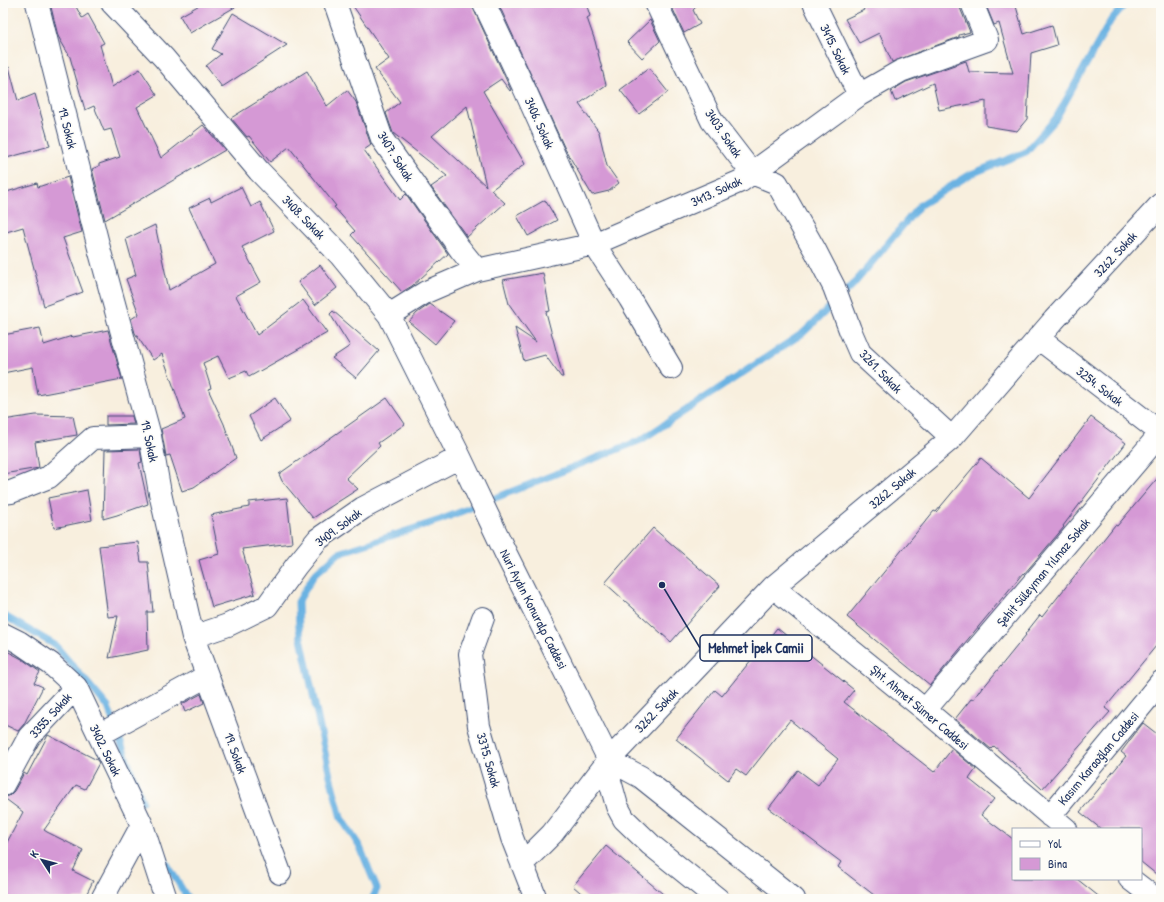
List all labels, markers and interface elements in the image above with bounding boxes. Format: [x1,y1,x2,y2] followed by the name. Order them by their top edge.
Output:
[816,21,856,78] street label: 3415. Sokak
[521,94,560,152] street label: 3406. Sokak
[54,105,82,151] street label: 19. Sokak
[701,105,747,161] street label: 3403. Sokak
[374,128,419,185] street label: 3407. Sokak
[688,171,745,211] street label: 3413. Sokak
[278,191,330,243] street label: 3408. Sokak
[1089,227,1141,281] street label: 3262. Sokak
[856,345,907,397] street label: 3261. Sokak
[1073,362,1128,410] street label: 3254. Sokak
[137,418,163,464] street label: 19. Sokak
[865,463,920,513] street label: 3262. Sokak
[311,503,366,550] street label: 3409. Sokak
[992,513,1094,630] street label: Şehit Süleyman Yılmaz Sokak
[496,546,572,672] street label: Nuri Aydın Konuralp Caddesi
[700,635,812,661] callout: Mehmet İpek Camii
[708,638,804,659] text: Mehmet İpek Camii
[867,660,973,754] street label: Şht. Ahmet Sümer Caddesi
[630,683,682,736] street label: 3262. Sokak
[25,688,76,742] street label: 3355. Sokak
[1053,707,1143,809] street label: Kasım Karaoğlan Caddesi
[86,721,127,779] street label: 3402. Sokak
[220,730,252,777] street label: 19. Sokak
[473,730,506,790] street label: 3375. Sokak
[1012,828,1142,880] legend
[1048,835,1062,852] text: Yol
[22,840,62,880] north arrow
[27,847,41,861] text: K
[1048,855,1067,872] text: Bina

